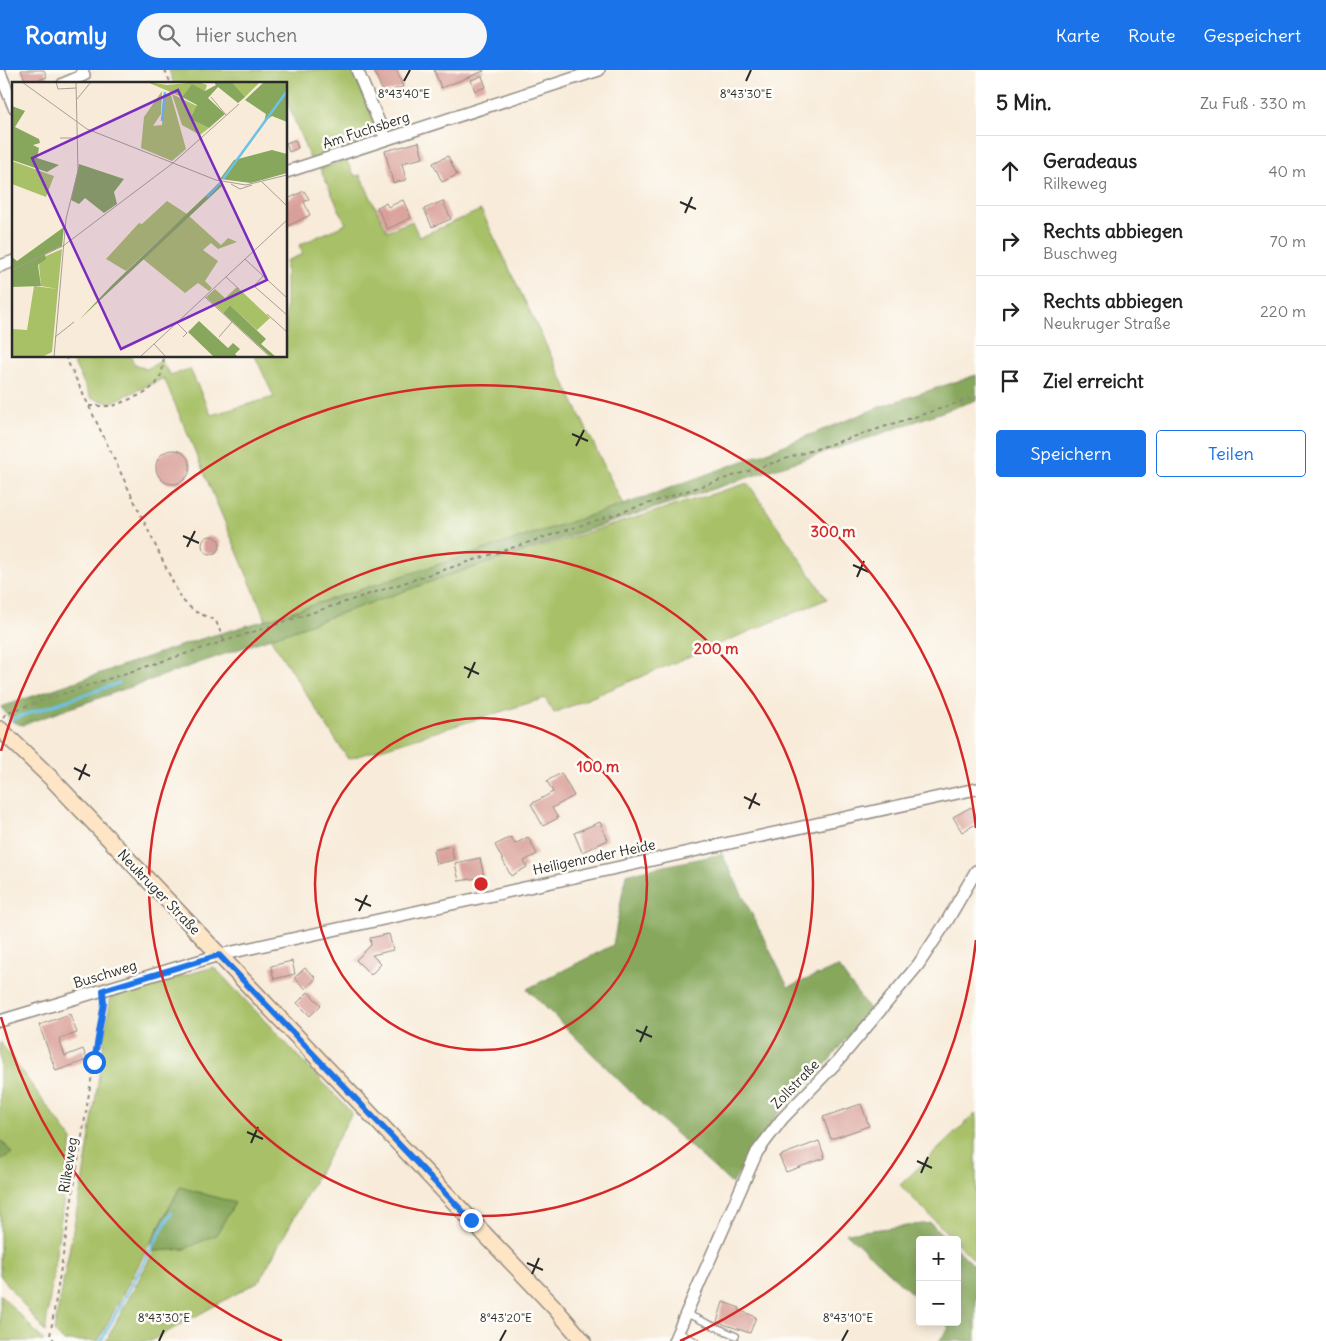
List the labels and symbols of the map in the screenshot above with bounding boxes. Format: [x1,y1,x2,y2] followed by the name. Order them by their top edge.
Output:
[12,82,288,358] inset map
[378,86,430,101] text: 8°43'40"E
[720,86,772,101] text: 8°43'30"E
[320,107,412,153] street label: Am Fuchsberg
[811,522,856,541] text: 300 m
[694,639,738,658] text: 200 m
[577,757,619,776] text: 100 m
[531,835,657,879] street label: Heiligenroder Heide
[114,846,204,938] street label: Neukruger Straße
[472,875,490,893] centre of rings
[71,956,139,992] street label: Buschweg
[83,1051,106,1074] route start
[767,1056,823,1112] street label: Zollstraße
[55,1136,81,1194] street label: Rilkeweg
[460,1209,483,1232] route end
[138,1310,190,1325] text: 8°43'30"E
[480,1310,532,1325] text: 8°43'20"E
[823,1310,873,1325] text: 8°43'10"E

